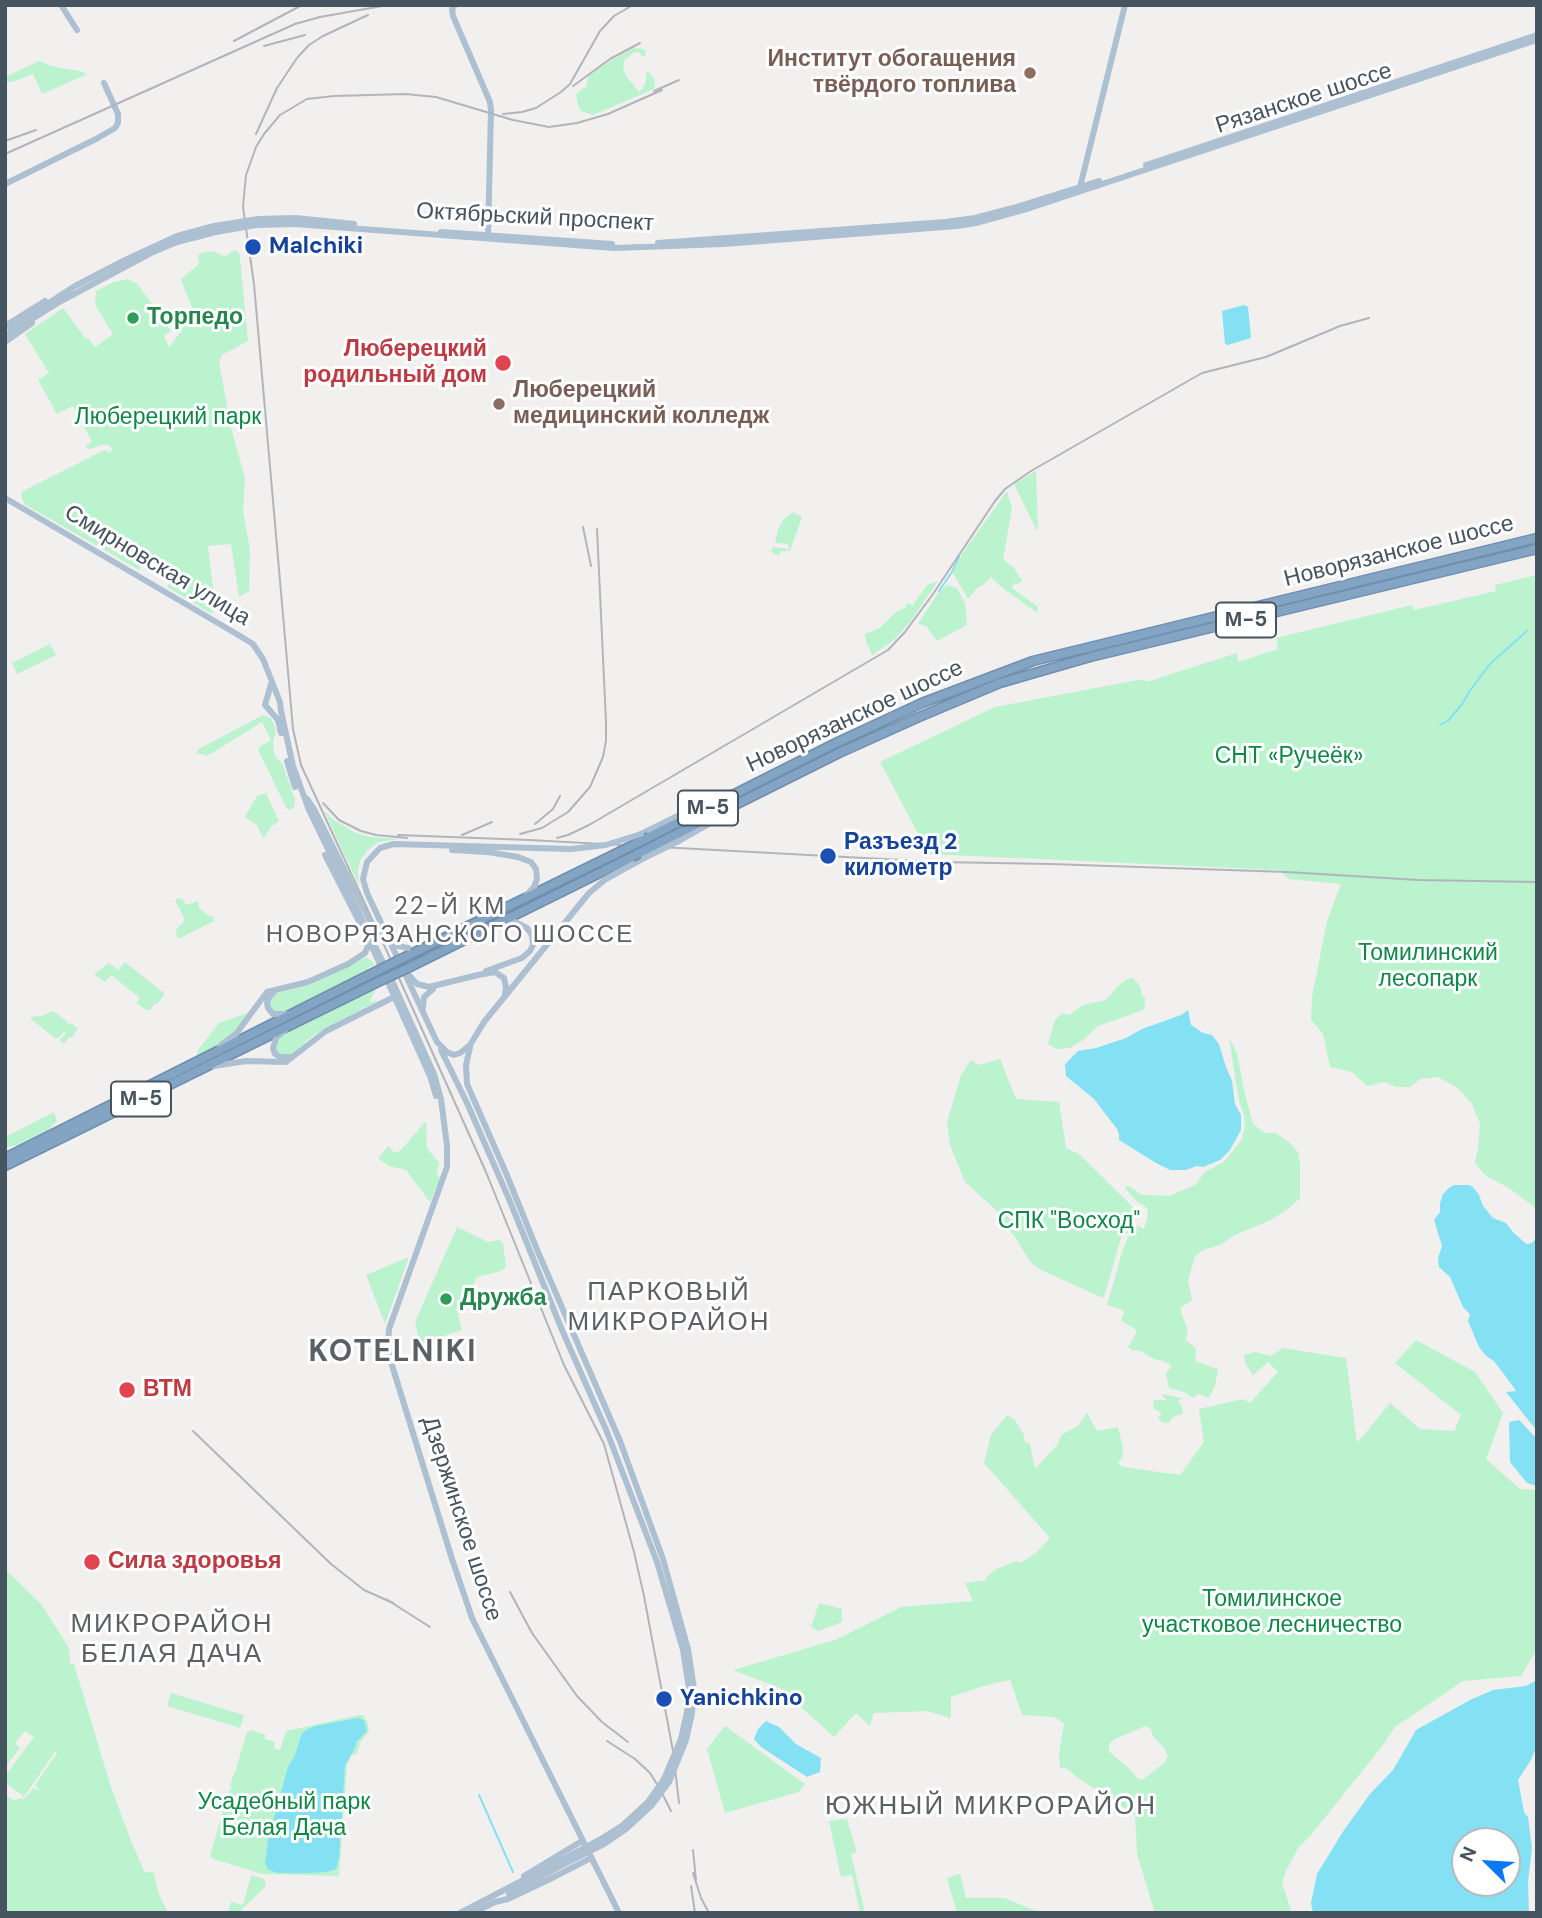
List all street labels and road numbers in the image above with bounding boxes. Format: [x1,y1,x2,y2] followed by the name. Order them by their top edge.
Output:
[1212,58,1396,140] street label: Рязанское шоссе
[415,198,655,238] street label: Октябрьский проспект
[59,500,255,632] street label: Смирновская улица
[1281,510,1517,594] street label: Новорязанское шоссе
[1216,602,1276,638] road number: М-5
[742,655,968,779] street label: Новорязанское шоссе
[678,790,738,826] road number: М-5
[111,1082,171,1116] road number: М-5
[415,1413,507,1625] street label: Дзержинское шоссе

